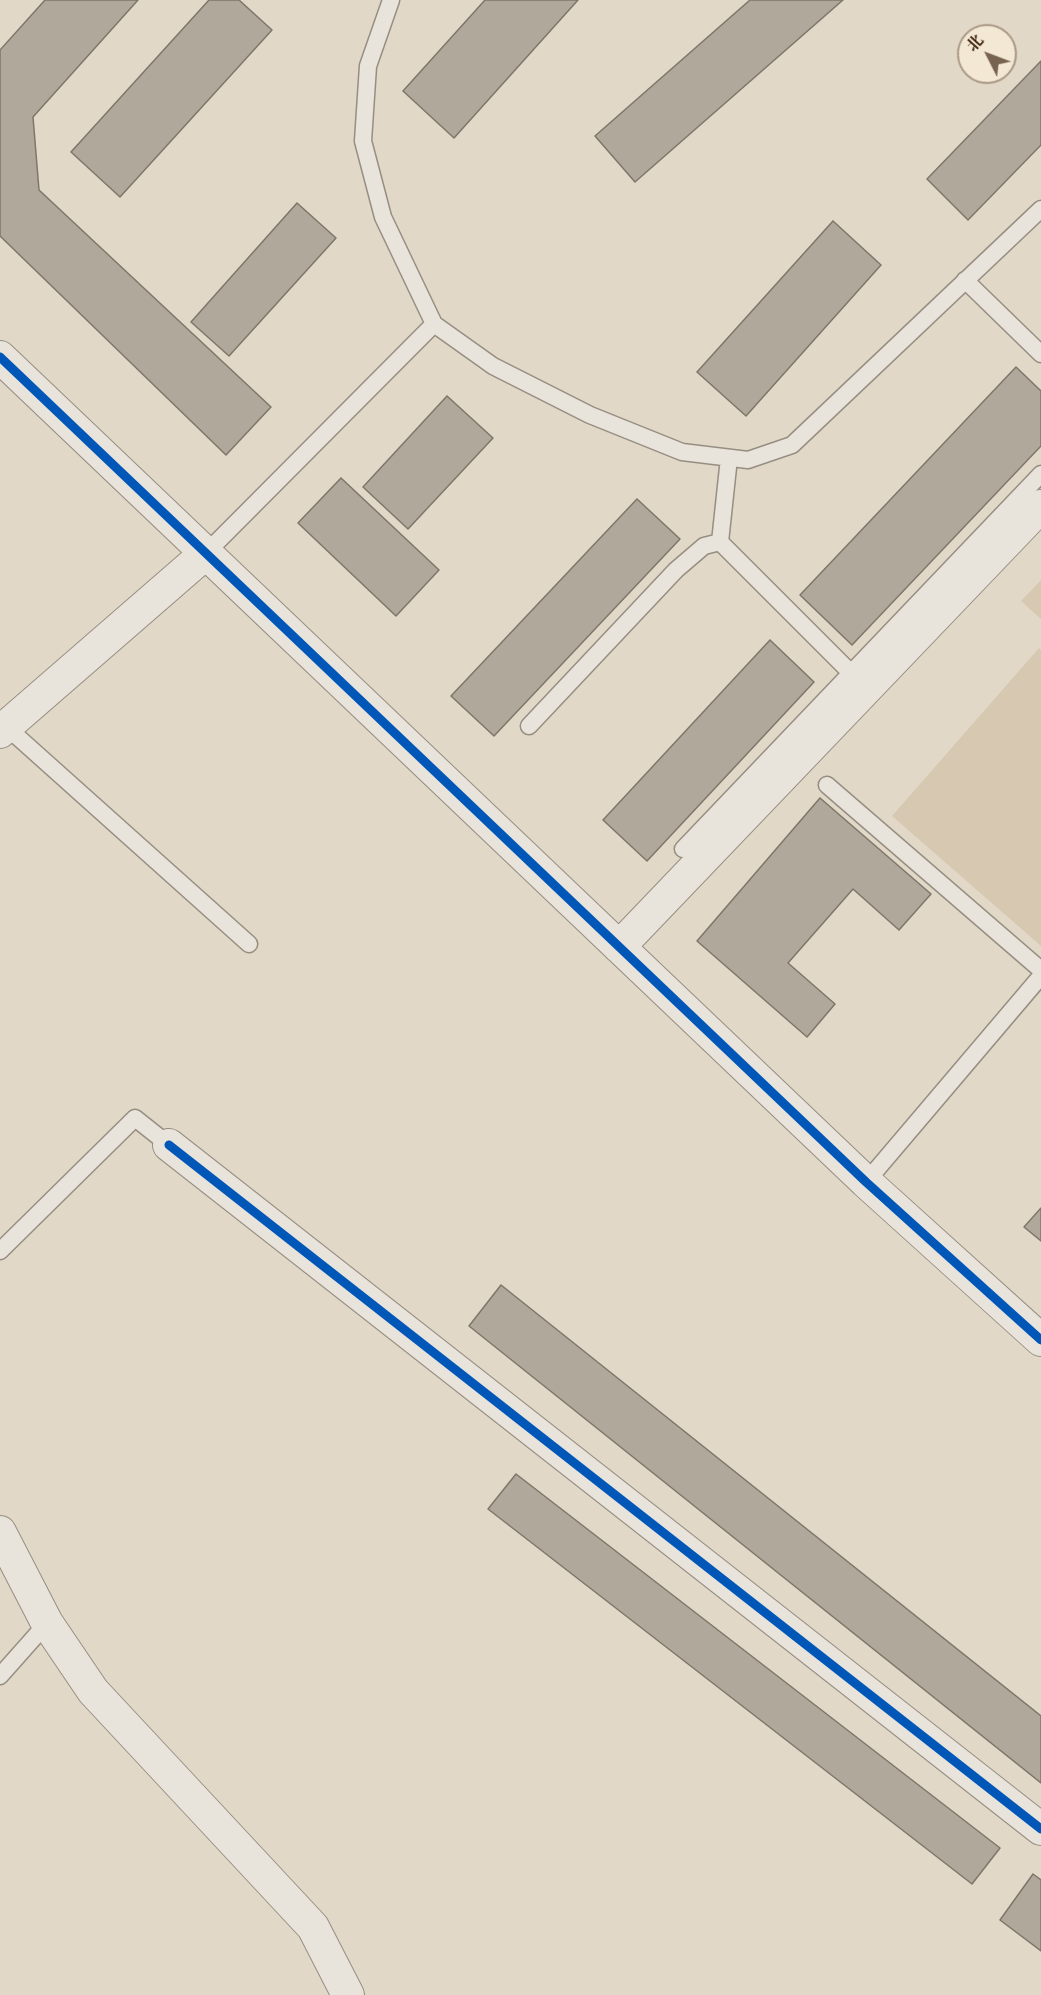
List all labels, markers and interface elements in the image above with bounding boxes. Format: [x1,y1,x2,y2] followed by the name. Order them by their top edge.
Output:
[957,24,1017,84] north arrow
[962,31,988,56] text: 北

